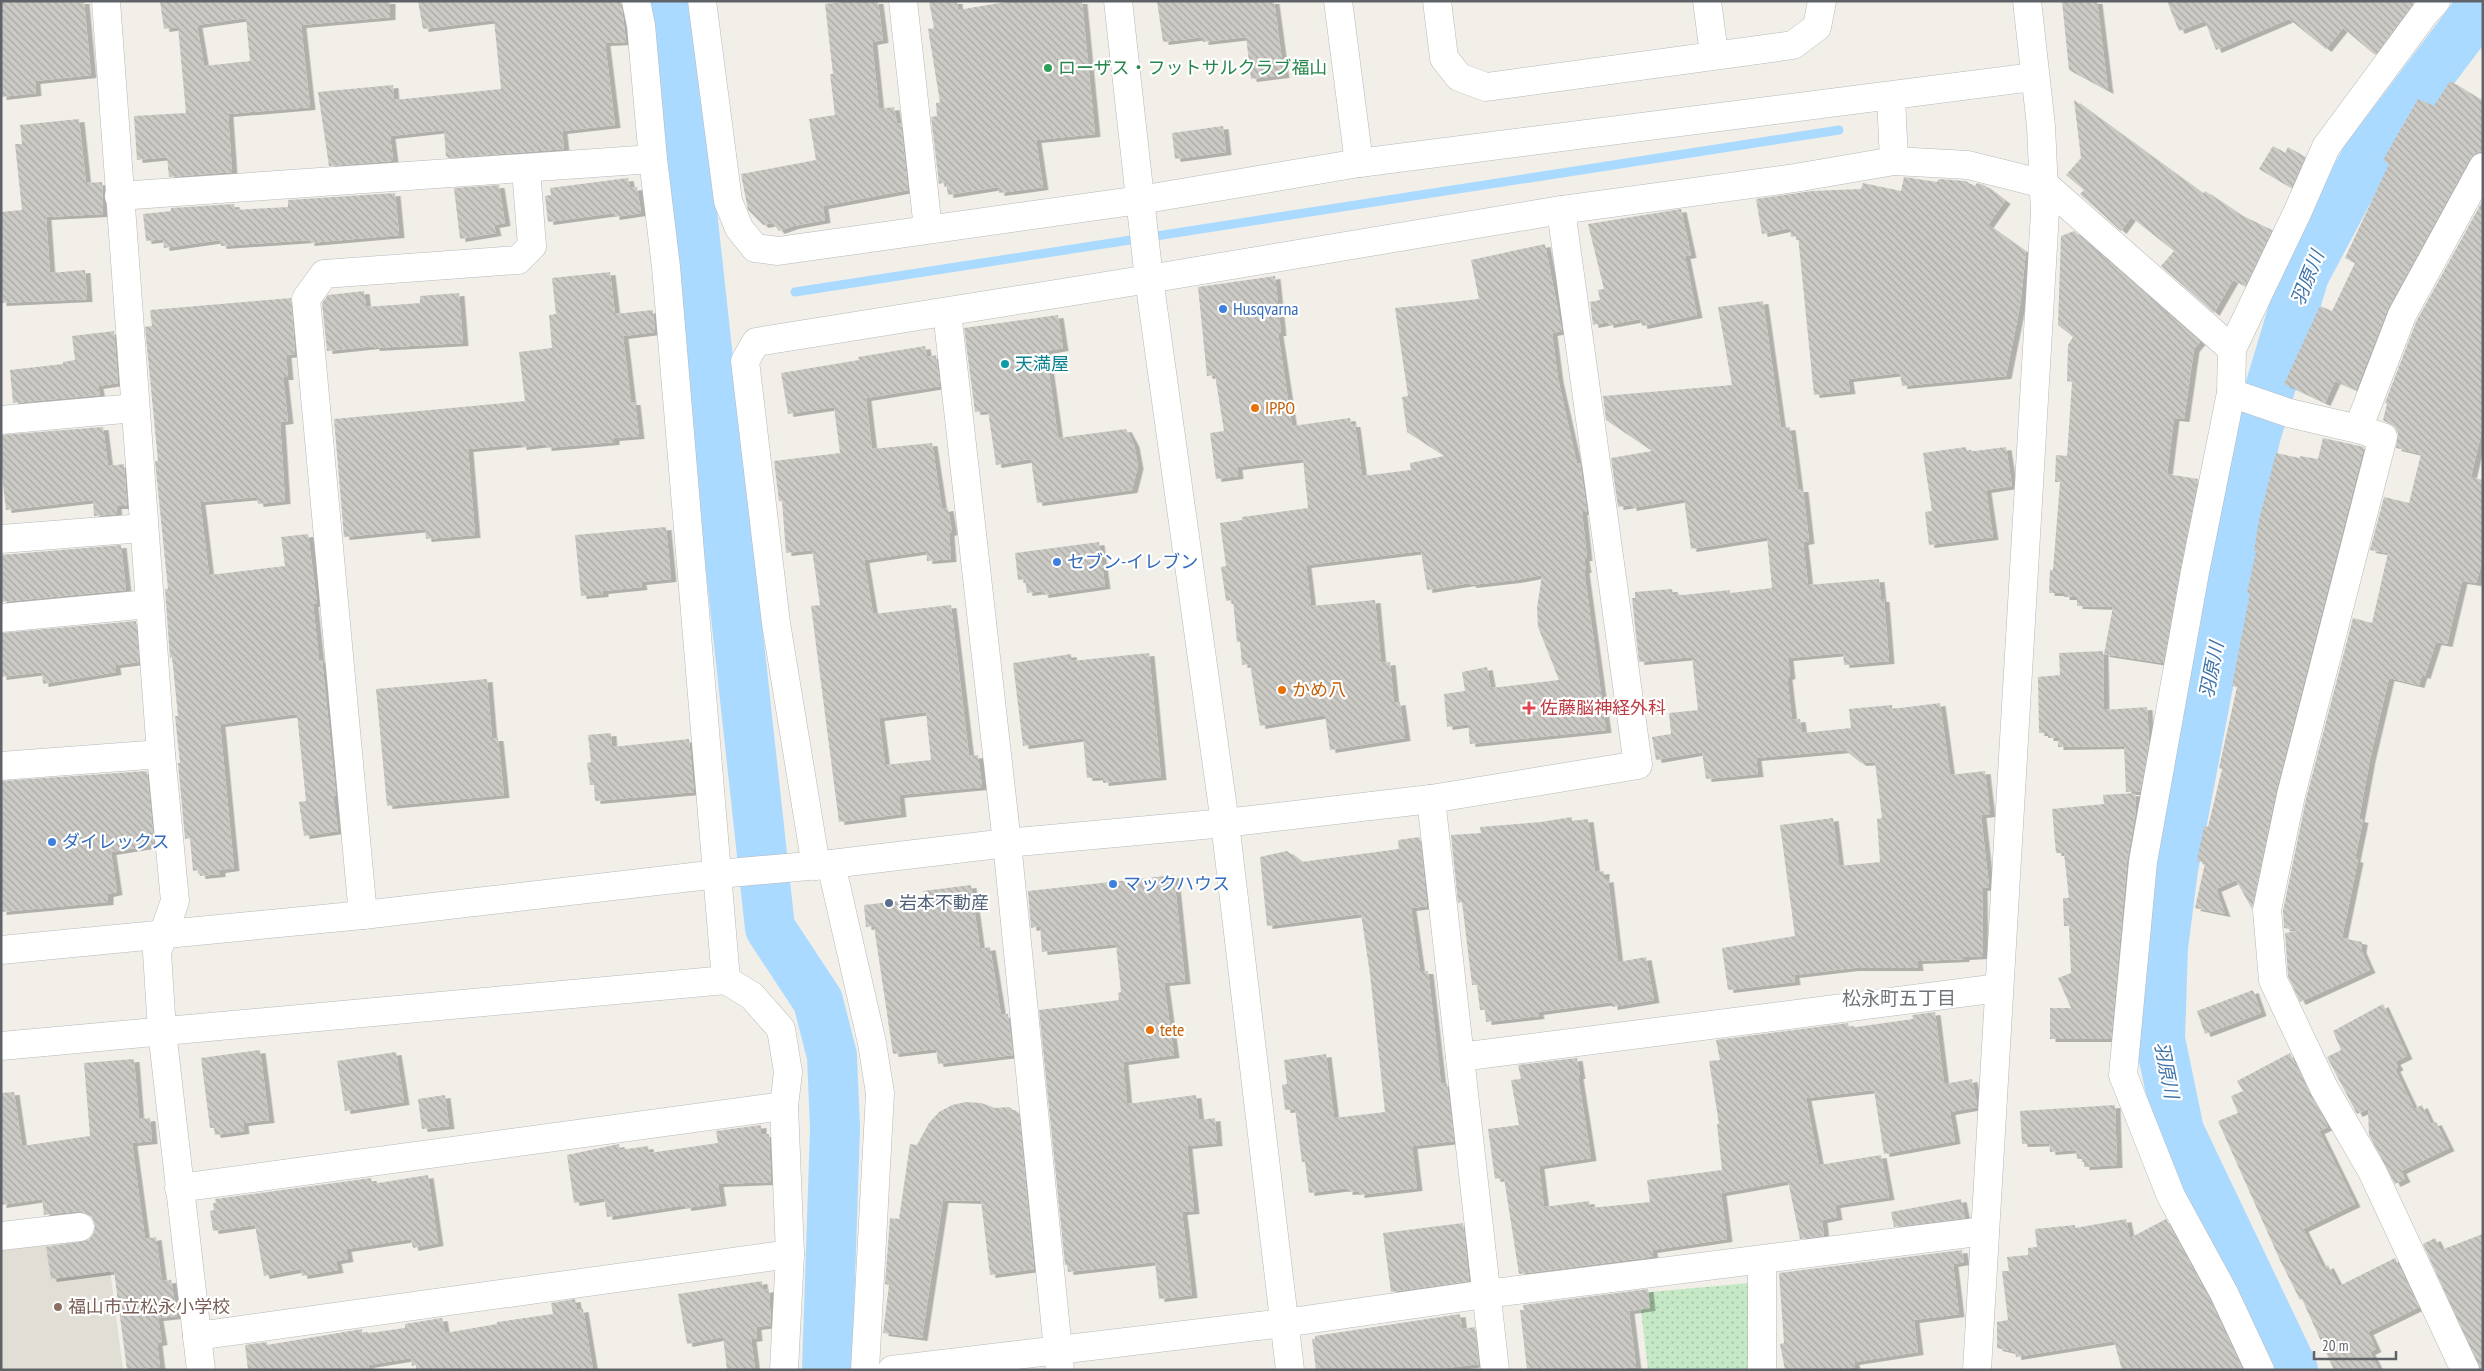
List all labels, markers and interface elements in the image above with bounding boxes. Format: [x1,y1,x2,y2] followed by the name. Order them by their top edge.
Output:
[1058,56,1327,79] place label: ローザス・フットサルクラブ福山
[1042,62,1054,74] marker: ローザス・フットサルクラブ福山
[2285,245,2330,309] water label: 羽原川
[1233,297,1299,320] place label: Husqvarna
[1217,303,1229,315] marker: Husqvarna
[1015,352,1069,375] place label: 天満屋
[999,358,1011,370] marker: 天満屋
[1265,396,1295,419] place label: IPPO
[1249,402,1261,414] marker: IPPO
[1067,550,1198,573] place label: セブン-イレブン
[1051,556,1063,568] marker: セブン-イレブン
[2194,638,2229,700] water label: 羽原川
[1292,678,1346,701] place label: かめ八
[1276,684,1288,696] marker: かめ八
[1540,696,1666,719] place label: 佐藤脳神経外科
[1522,701,1536,715] marker: 佐藤脳神経外科
[62,830,169,853] place label: ダイレックス
[46,836,58,848] marker: ダイレックス
[1123,872,1230,895] place label: マックハウス
[1107,878,1119,890] marker: マックハウス
[899,891,989,914] place label: 岩本不動産
[883,897,895,909] marker: 岩本不動産
[1842,986,1956,1010] district label: 松永町五丁目
[1160,1018,1184,1041] place label: tete
[1144,1024,1156,1036] marker: tete
[2150,1040,2185,1102] water label: 羽原川
[68,1295,230,1318] place label: 福山市立松永小学校
[52,1301,64,1313] marker: 福山市立松永小学校
[2314,1328,2396,1360] scale bar
[2322,1336,2348,1355] text: 20 m

